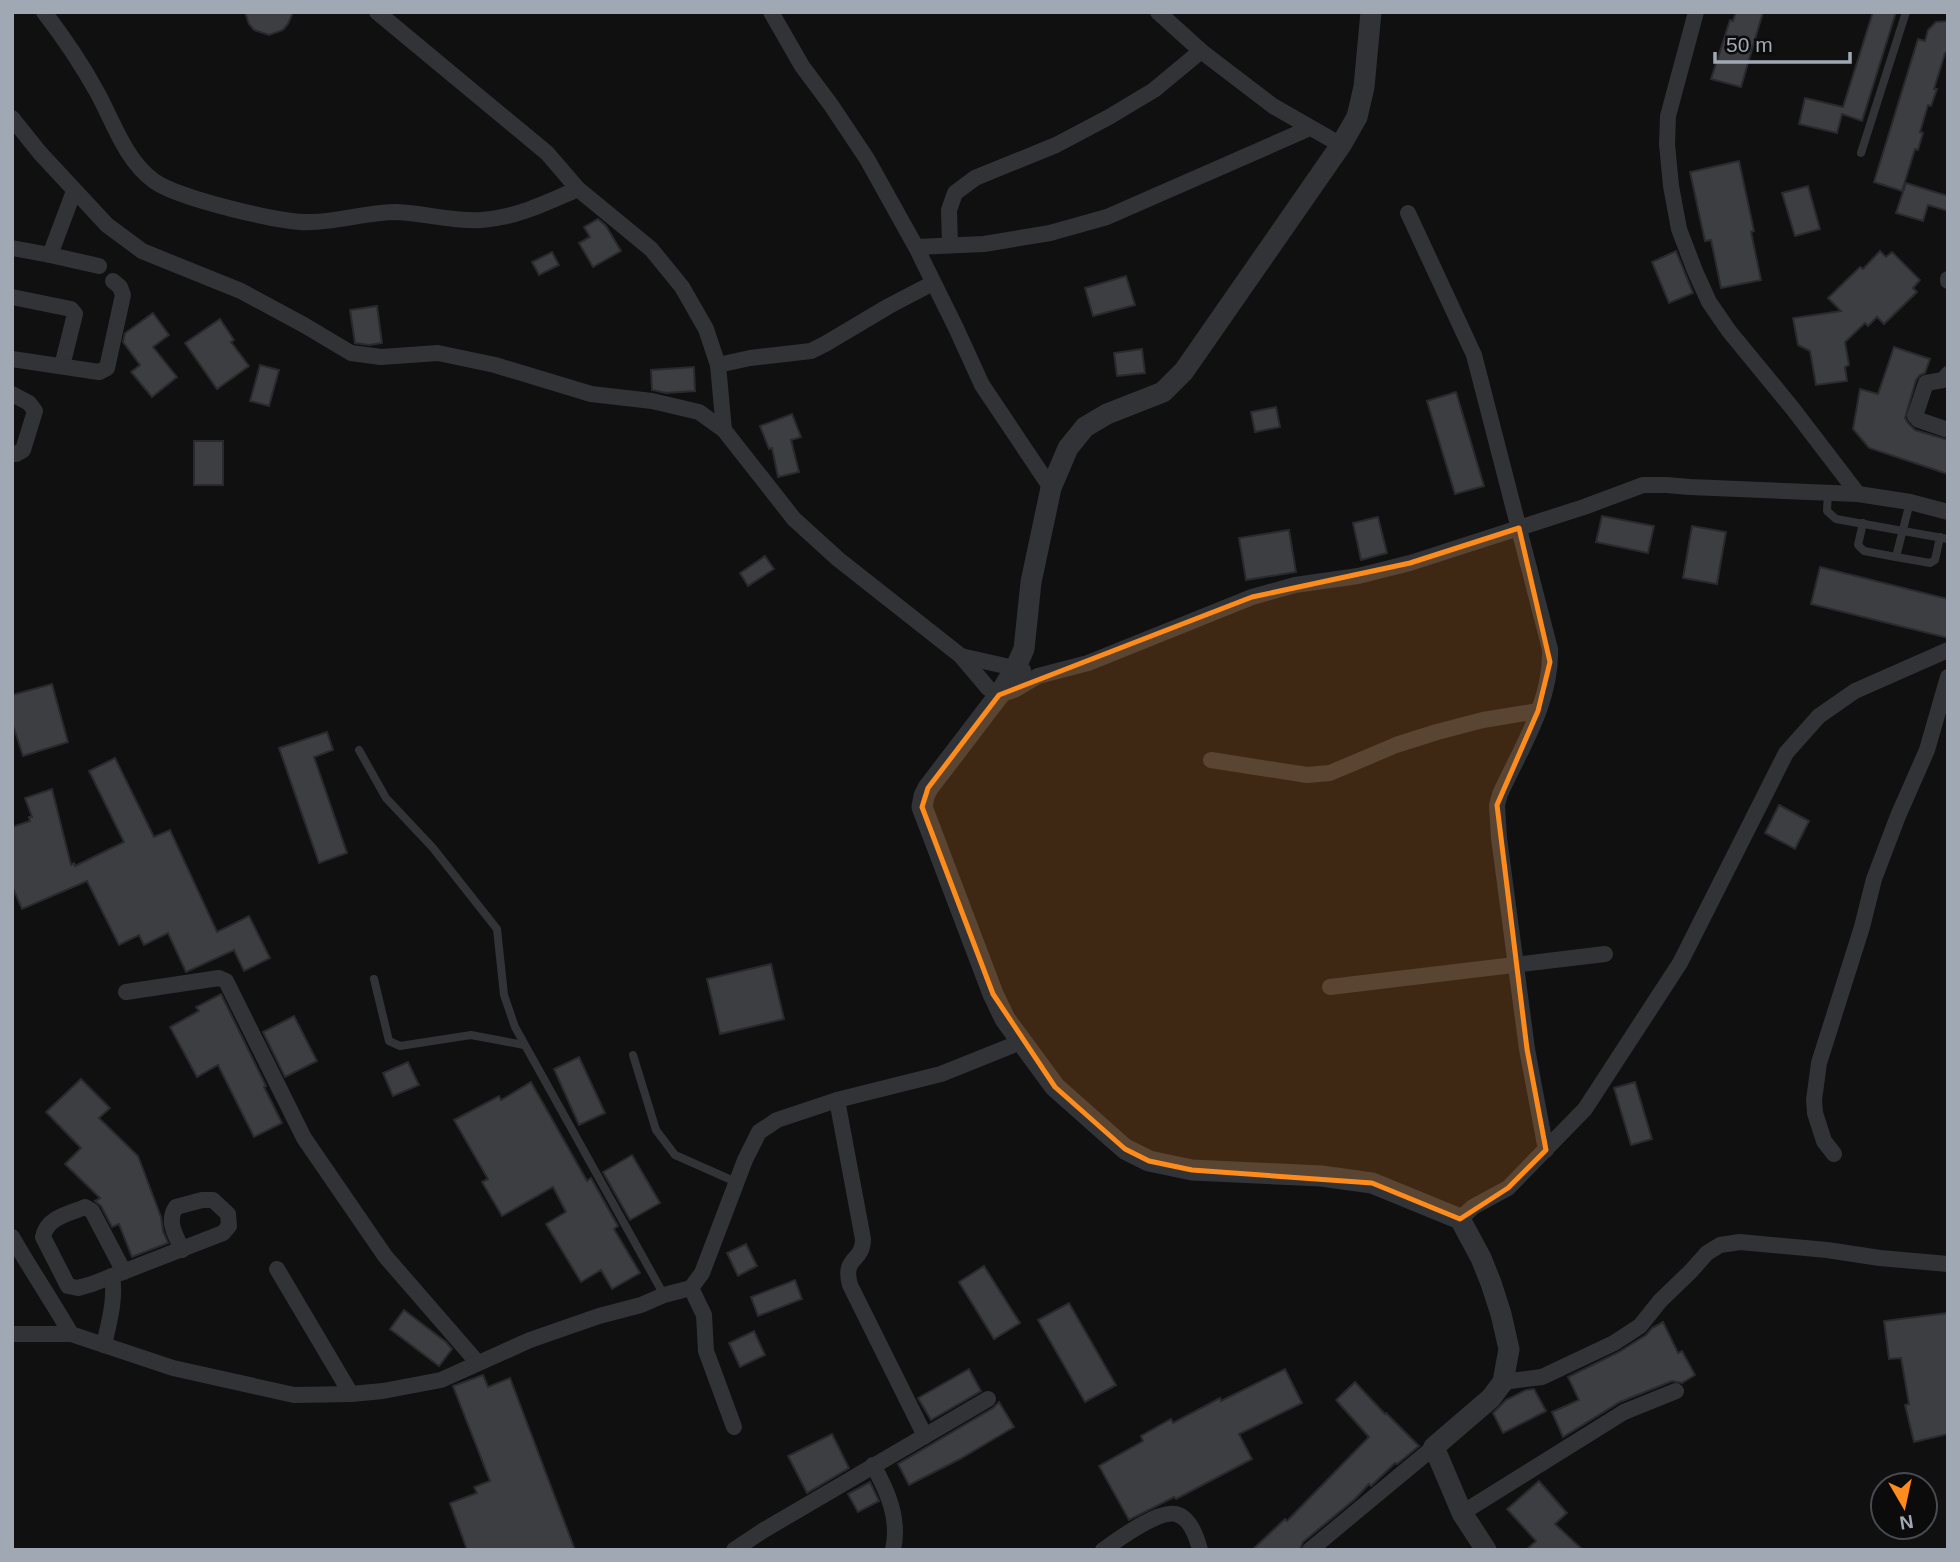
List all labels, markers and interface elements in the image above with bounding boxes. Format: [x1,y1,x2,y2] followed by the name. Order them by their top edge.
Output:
[1715,21,1850,65] scale bar
[1726,33,1773,56] text: 50 m
[1869,1471,1939,1541] north arrow
[1898,1511,1915,1534] text: N

